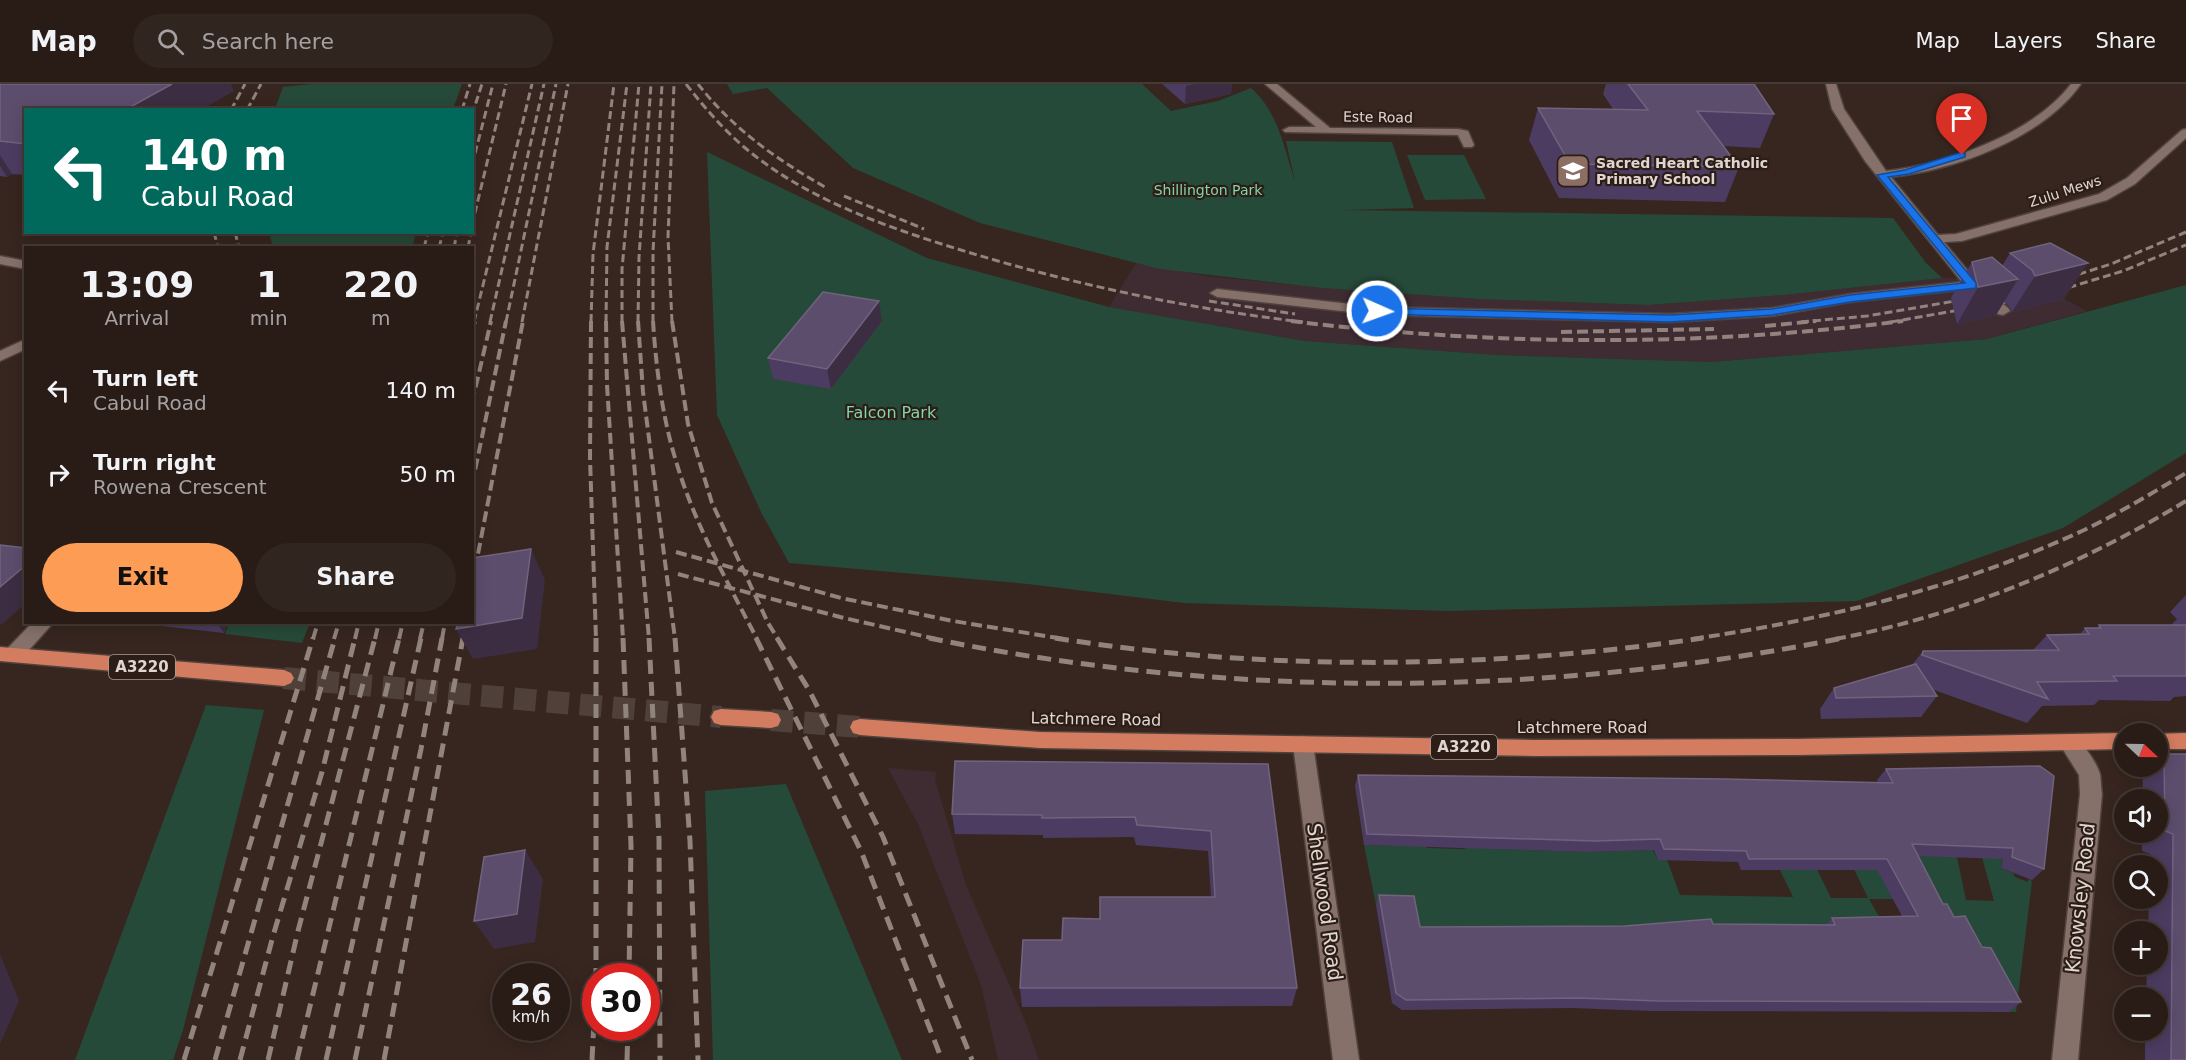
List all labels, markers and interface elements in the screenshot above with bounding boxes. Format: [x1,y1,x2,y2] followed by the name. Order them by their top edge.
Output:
[133,14,553,68] search box
[30,25,97,58] text: Map
[154,25,187,58] icon: search
[202,29,334,54] text: Search here
[1916,29,1960,53] text: Map
[1993,29,2062,53] text: Layers
[2095,29,2156,53] text: Share
[1936,93,1987,155] pin
[1945,102,1978,135] icon: arrive
[1343,108,1413,126] street label: Este Road
[141,131,287,180] text: 140 m
[42,132,120,210] icon: left
[1555,153,1591,189] school or university icon: Sacred Heart Catholic Primary School
[1596,155,1768,187] place label: Sacred Heart Catholic Primary School
[2027,172,2103,210] street label: Zulu Mews
[141,181,294,212] text: Cabul Road
[1154,182,1263,198] park label: Shillington Park
[80,264,194,305] text: 13:09
[256,264,281,305] text: 1
[343,264,418,305] text: 220
[1345,279,1409,343] position arrow
[104,306,169,330] text: Arrival
[250,306,288,330] text: min
[371,306,391,330] text: m
[93,366,198,391] text: Turn left
[42,374,75,407] icon: left
[386,378,456,403] text: 140 m
[93,391,207,415] text: Cabul Road
[846,403,937,422] park label: Falcon Park
[93,450,216,475] text: Turn right
[42,458,75,491] icon: right
[400,462,456,487] text: 50 m
[93,475,266,499] text: Rowena Crescent
[42,543,243,612] button: Exit
[255,543,456,612] button: Share
[109,655,175,679] road number: A3220
[1031,708,1161,730] street label: Latchmere Road
[1517,718,1647,737] street label: Latchmere Road
[2114,723,2168,777] north arrow
[2114,723,2168,1041] map controls
[1431,735,1497,759] road number: A3220
[2114,789,2168,843] button: sound
[1302,822,1348,982] street label: Shellwood Road
[2060,822,2100,974] street label: Knowsley Road
[2114,855,2168,909] button: search
[2114,921,2168,975] button: +
[582,963,660,1041] speed limit sign: 30
[510,977,552,1012] text: 26
[2114,987,2168,1041] button: −
[512,1008,550,1026] text: km/h

